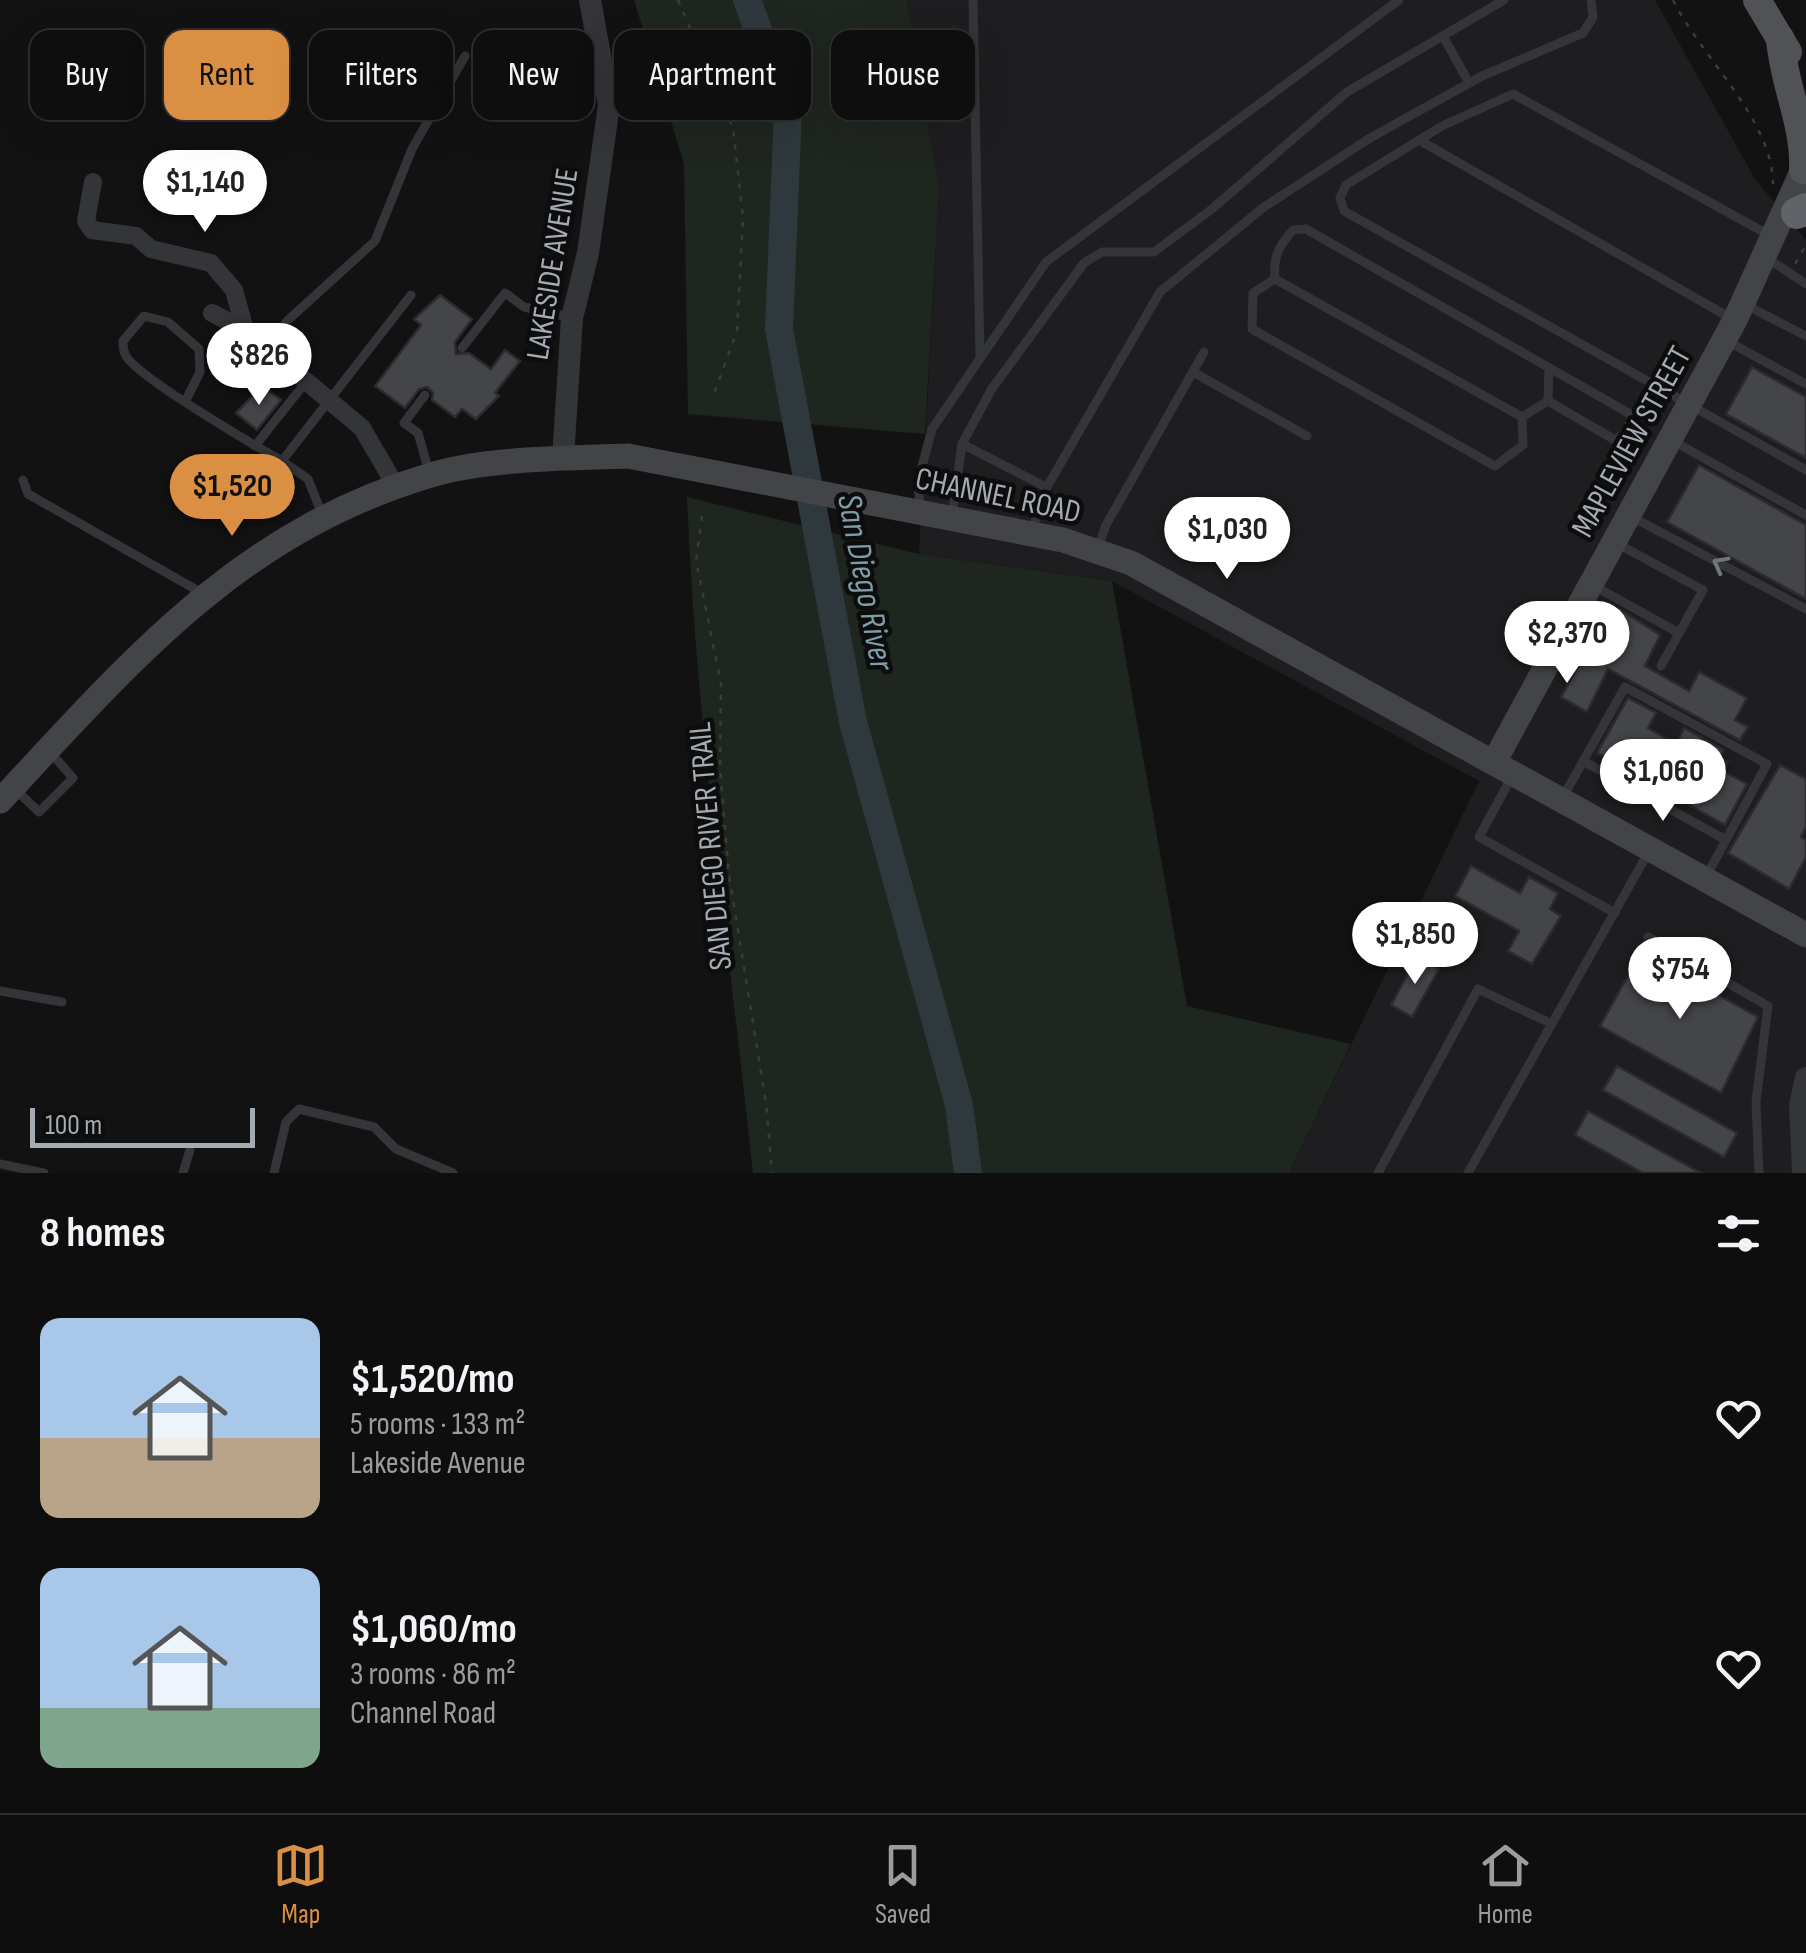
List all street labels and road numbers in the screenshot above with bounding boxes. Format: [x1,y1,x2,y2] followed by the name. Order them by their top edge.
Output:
[519,166,587,362] street label: LAKESIDE AVENUE
[1564,340,1700,544] street label: MAPLEVIEW STREET
[912,459,1084,533] street label: CHANNEL ROAD
[681,720,741,972] street label: SAN DIEGO RIVER TRAIL

